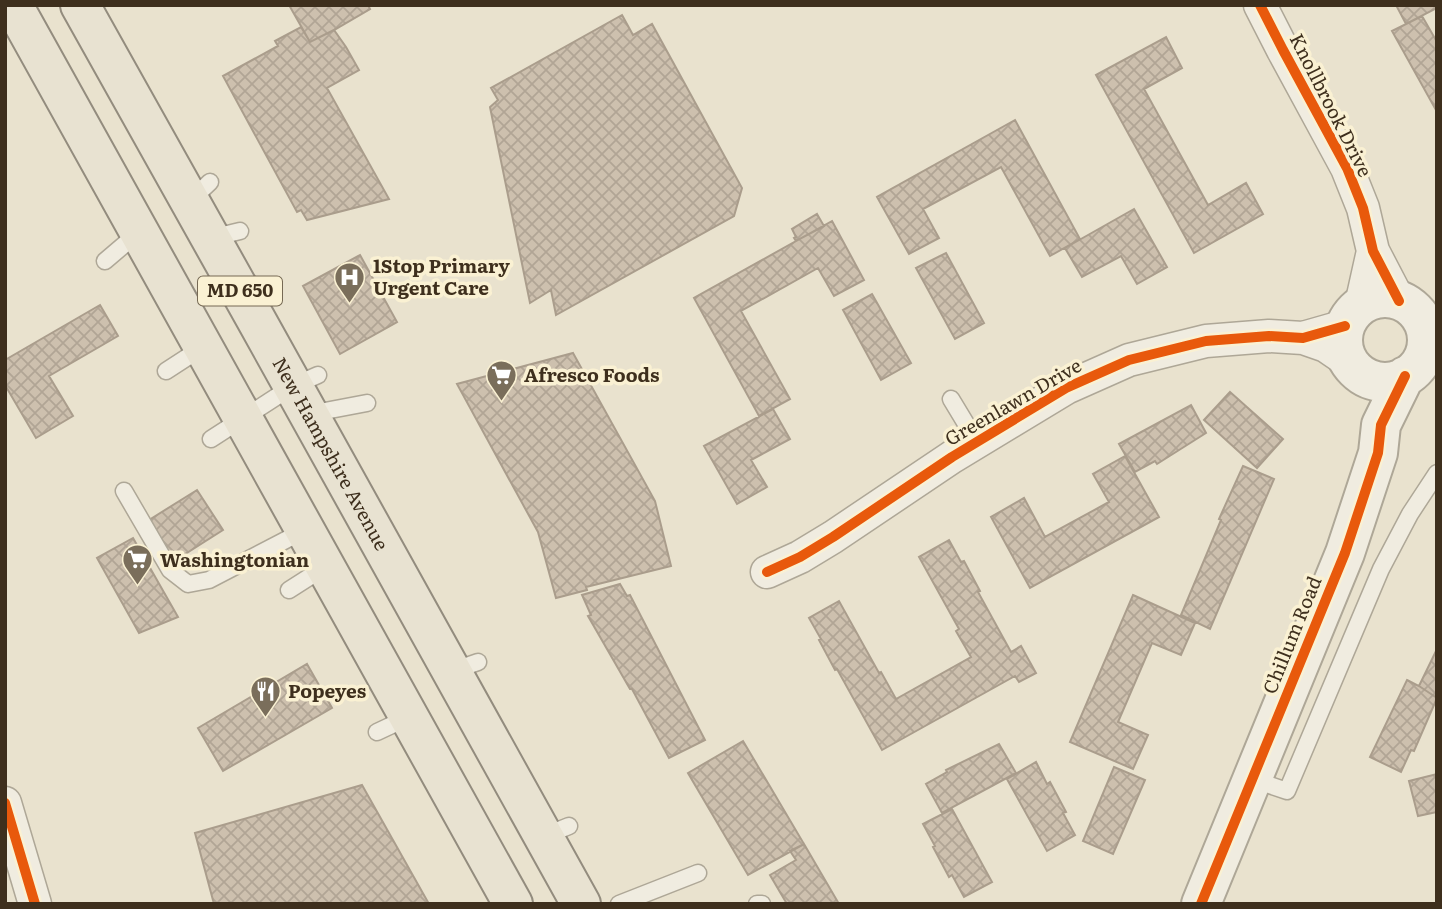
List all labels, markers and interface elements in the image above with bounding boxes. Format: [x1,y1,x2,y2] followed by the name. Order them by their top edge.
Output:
[1284,28,1380,181] street label: Knollbrook Drive
[373,251,510,301] place label: 1Stop Primary Urgent Care
[333,260,367,304] hospital icon: 1Stop Primary Urgent Care
[198,276,282,306] road number: MD 650
[939,351,1086,452] street label: Greenlawn Drive
[267,352,397,555] street label: New Hampshire Avenue
[484,358,518,402] supermarket icon: Afresco Foods
[524,360,660,388] place label: Afresco Foods
[120,543,154,587] supermarket icon: Washingtonian
[160,545,309,573] place label: Washingtonian
[1255,571,1328,698] street label: Chillum Road
[248,674,282,718] restaurant icon: Popeyes
[288,676,366,704] place label: Popeyes

